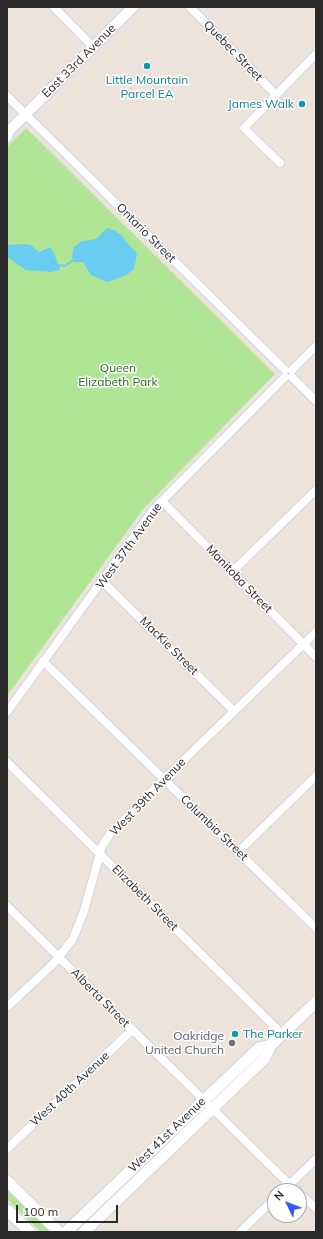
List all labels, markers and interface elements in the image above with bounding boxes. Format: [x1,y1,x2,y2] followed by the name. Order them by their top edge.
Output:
[200,18,266,84] street label: Quebec Street
[39,21,119,101] street label: East 33rd Avenue
[142,61,152,71] marker: Little Mountain Parcel EA
[106,73,188,101] place label: Little Mountain Parcel EA
[228,97,294,111] place label: James Walk
[297,99,307,109] marker: James Walk
[113,200,179,266] street label: Ontario Street
[78,361,158,389] park label: Queen Elizabeth Park
[93,500,165,592] street label: West 37th Avenue
[203,542,275,616] street label: Manitoba Street
[137,614,201,678] street label: MacKie Street
[107,755,189,839] street label: West 39th Avenue
[177,792,251,864] street label: Columbia Street
[109,862,181,934] street label: Elizabeth Street
[67,965,133,1031] street label: Alberta Street
[243,1027,303,1041] place label: The Parker
[145,1029,224,1057] place label: Oakridge United Church
[230,1029,240,1039] marker: The Parker
[227,1038,237,1048] marker: Oakridge United Church
[27,1049,113,1129] street label: West 40th Avenue
[125,1094,209,1176] street label: West 41st Avenue
[267,1183,307,1223] north arrow
[271,1188,287,1203] text: N
[18,1197,120,1223] scale bar
[23,1204,58,1219] text: 100 m

